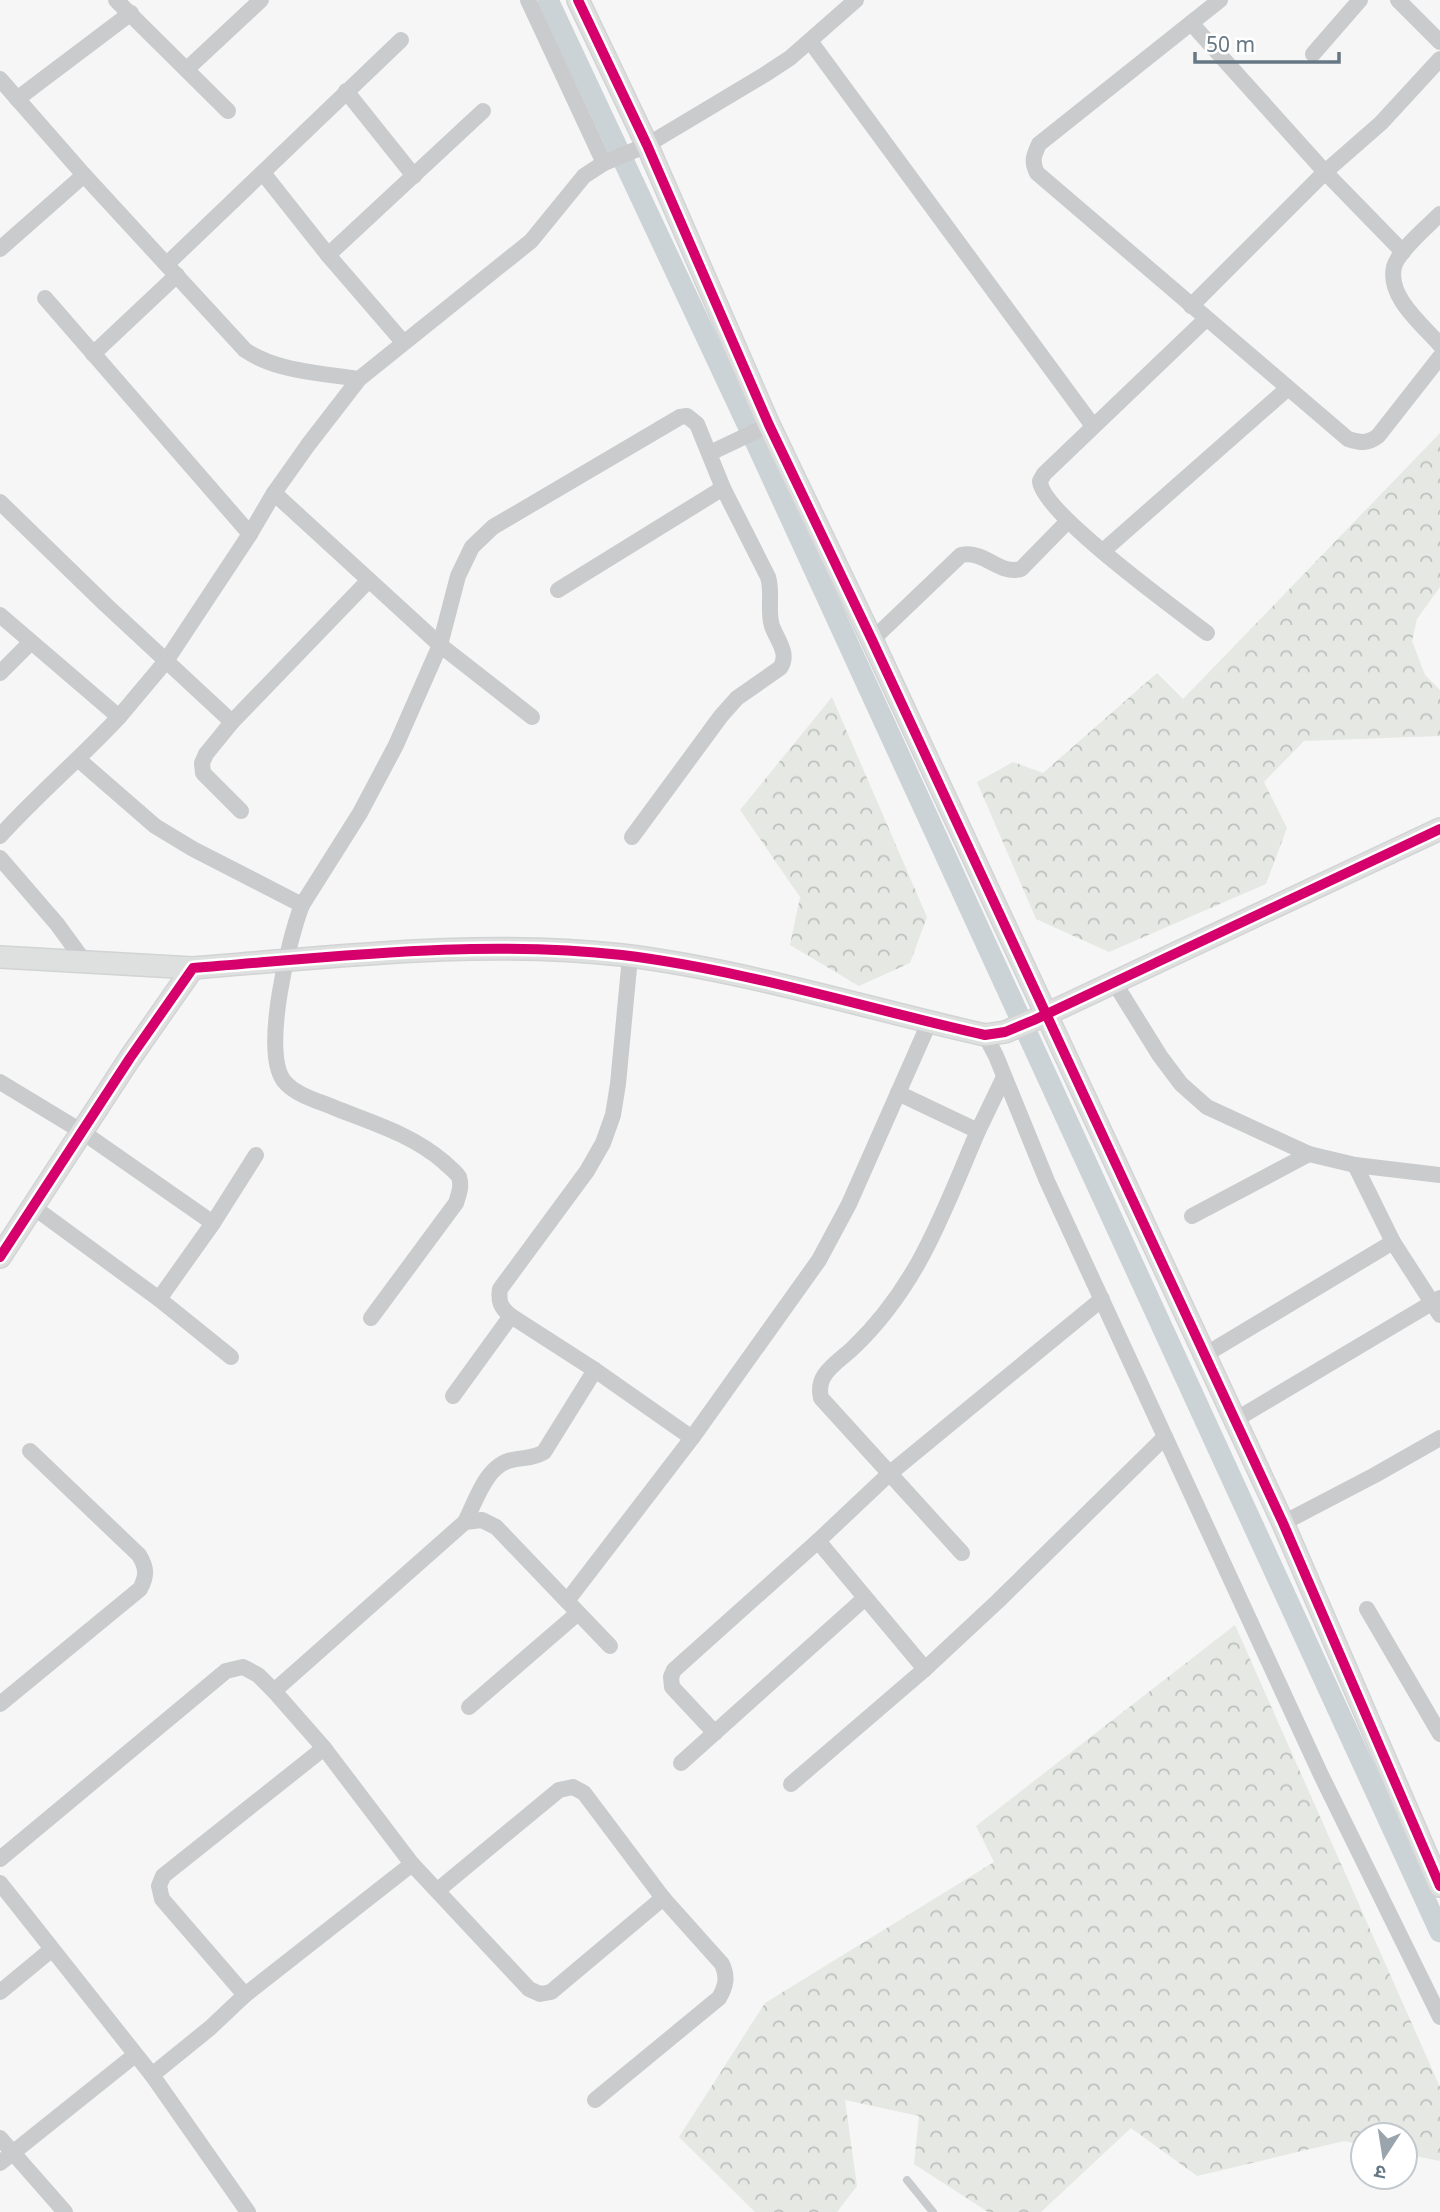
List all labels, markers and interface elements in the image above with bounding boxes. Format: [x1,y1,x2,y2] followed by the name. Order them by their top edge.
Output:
[1195,21,1338,65] scale bar
[1206,30,1255,58] text: 50 m
[1349,2121,1419,2191] north arrow
[1371,2159,1389,2187] text: उ

